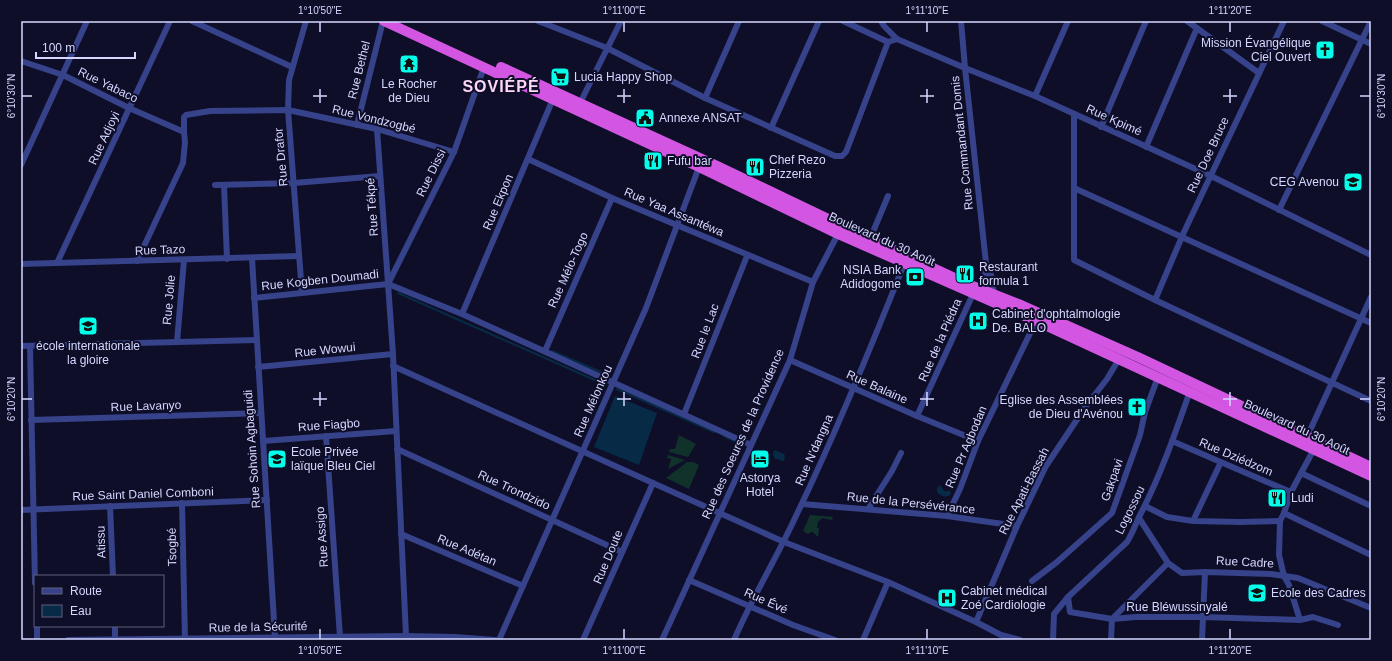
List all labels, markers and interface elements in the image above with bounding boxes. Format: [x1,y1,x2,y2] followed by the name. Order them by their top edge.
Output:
[298,5,342,16] text: 1°10'50"E
[602,5,646,16] text: 1°11'00"E
[905,5,949,16] text: 1°11'10"E
[1208,5,1252,16] text: 1°11'20"E
[36,34,135,60] scale bar
[1201,35,1312,64] place label: Mission Évangélique Ciel Ouvert
[1314,39,1336,61] church icon: Mission Évangélique Ciel Ouvert
[345,40,373,100] street label: Rue Bethel
[42,41,75,55] text: 100 m
[398,53,420,75] temple icon: Le Rocher de Dieu
[76,64,141,106] street label: Rue Yabaco
[549,66,571,88] supermarket icon: Lucia Happy Shop
[574,70,672,84] place label: Lucia Happy Shop
[6,74,17,118] text: 6°10'30"N
[1376,74,1387,118] text: 6°10'30"N
[948,75,976,211] street label: Rue Commandant Domis
[381,77,437,105] place label: Le Rocher de Dieu
[462,77,540,95] district label: SOVIÉPÉ
[331,102,417,136] street label: Rue Vondzogbé
[1084,102,1144,139] street label: Rue Kpimé
[634,107,656,129] public building icon: Annexe ANSAT
[86,109,122,167] street label: Rue Adjoyi
[659,111,742,125] place label: Annexe ANSAT
[1184,115,1232,195] street label: Rue Doe Bruce
[271,127,291,187] street label: Rue Drafor
[413,147,449,199] street label: Rue Dissi
[642,150,664,172] restaurant icon: Fufu bar
[769,153,826,181] place label: Chef Rezo Pizzeria
[667,154,712,168] place label: Fufu bar
[744,156,766,178] restaurant icon: Chef Rezo Pizzeria
[1342,171,1364,193] school or university icon: CEG Avenou
[480,172,516,232] street label: Rue Ekpon
[1270,175,1339,189] place label: CEG Avenou
[363,177,381,237] street label: Rue Tékpé
[622,185,726,239] street label: Rue Yaa Assantéwa
[827,209,938,269] street label: Boulevard du 30 Août
[545,230,591,310] street label: Rue Mélo-Togo
[135,242,186,258] street label: Rue Tazo
[979,260,1038,288] place label: Restaurant formula 1
[840,263,902,291] place label: NSIA Bank Adidogome
[954,263,976,285] restaurant icon: Restaurant formula 1
[904,266,926,288] bank icon: NSIA Bank Adidogome
[261,267,379,293] street label: Rue Kogben Doumadi
[160,274,178,326] street label: Rue Jolie
[915,296,965,384] street label: Rue de la Piédra
[688,302,722,360] street label: Rue le Lac
[992,307,1121,335] place label: Cabinet d'ophtalmologie De. BALO
[967,310,989,332] hospital icon: Cabinet d'ophtalmologie De. BALO
[77,315,99,337] school or university icon: école internationale la gloire
[36,339,140,367] place label: école internationale la gloire
[294,340,356,360] street label: Rue Wowui
[699,346,787,521] street label: Rue des Soeurss de la Providence
[571,363,615,439] street label: Rue Mélonkou
[844,367,910,407] street label: Rue Balaine
[6,377,17,421] text: 6°10'20"N
[1376,377,1387,421] text: 6°10'20"N
[241,389,263,509] street label: Rue Sohoin Agbaguidi
[1000,393,1123,421] place label: Eglise des Assemblées de Dieu d'Avénou
[1126,396,1148,418] church icon: Eglise des Assemblées de Dieu d'Avénou
[1242,396,1353,458] street label: Boulevard du 30 Août
[110,398,182,414] street label: Rue Lavanyo
[942,404,990,490] street label: Rue Pr Agbodan
[792,412,836,488] street label: Rue N'dangna
[298,416,361,434] street label: Rue Fiagbo
[1197,435,1275,479] street label: Rue Dziédzom
[291,445,375,473] place label: Ecole Privée laïque Bleu Ciel
[996,445,1052,537] street label: Rue Apati-Bassah
[266,448,288,470] school or university icon: Ecole Privée laïque Bleu Ciel
[749,448,771,470] hotel icon: Astorya Hotel
[1098,457,1126,503] street label: Gakpavi
[476,467,553,513] street label: Rue Trondzido
[740,471,781,499] place label: Astorya Hotel
[1112,484,1148,536] street label: Logossou
[72,485,214,503] street label: Rue Saint Daniel Comboni
[1266,487,1288,509] restaurant icon: Ludi
[846,489,976,517] street label: Rue de la Persévérance
[1291,491,1314,505] place label: Ludi
[313,506,331,568] street label: Rue Assigo
[93,525,109,559] street label: Atissu
[165,527,179,566] street label: Tsogbé
[590,528,626,586] street label: Rue Doute
[435,531,499,569] street label: Rue Adétan
[1216,553,1275,571] street label: Rue Cadre
[34,575,164,627] legend
[1246,582,1268,604] school or university icon: Ecole des Cadres
[70,584,102,598] text: Route
[742,584,791,617] street label: Rue Évé
[961,584,1047,612] place label: Cabinet médical Zoé Cardiologie
[1271,586,1366,600] place label: Ecole des Cadres
[936,587,958,609] hospital icon: Cabinet médical Zoé Cardiologie
[1126,600,1228,614] street label: Rue Bléwussinyalé
[70,604,91,618] text: Eau
[209,619,308,635] street label: Rue de la Sécurité
[298,645,342,656] text: 1°10'50"E
[602,645,646,656] text: 1°11'00"E
[905,645,949,656] text: 1°11'10"E
[1208,645,1252,656] text: 1°11'20"E

